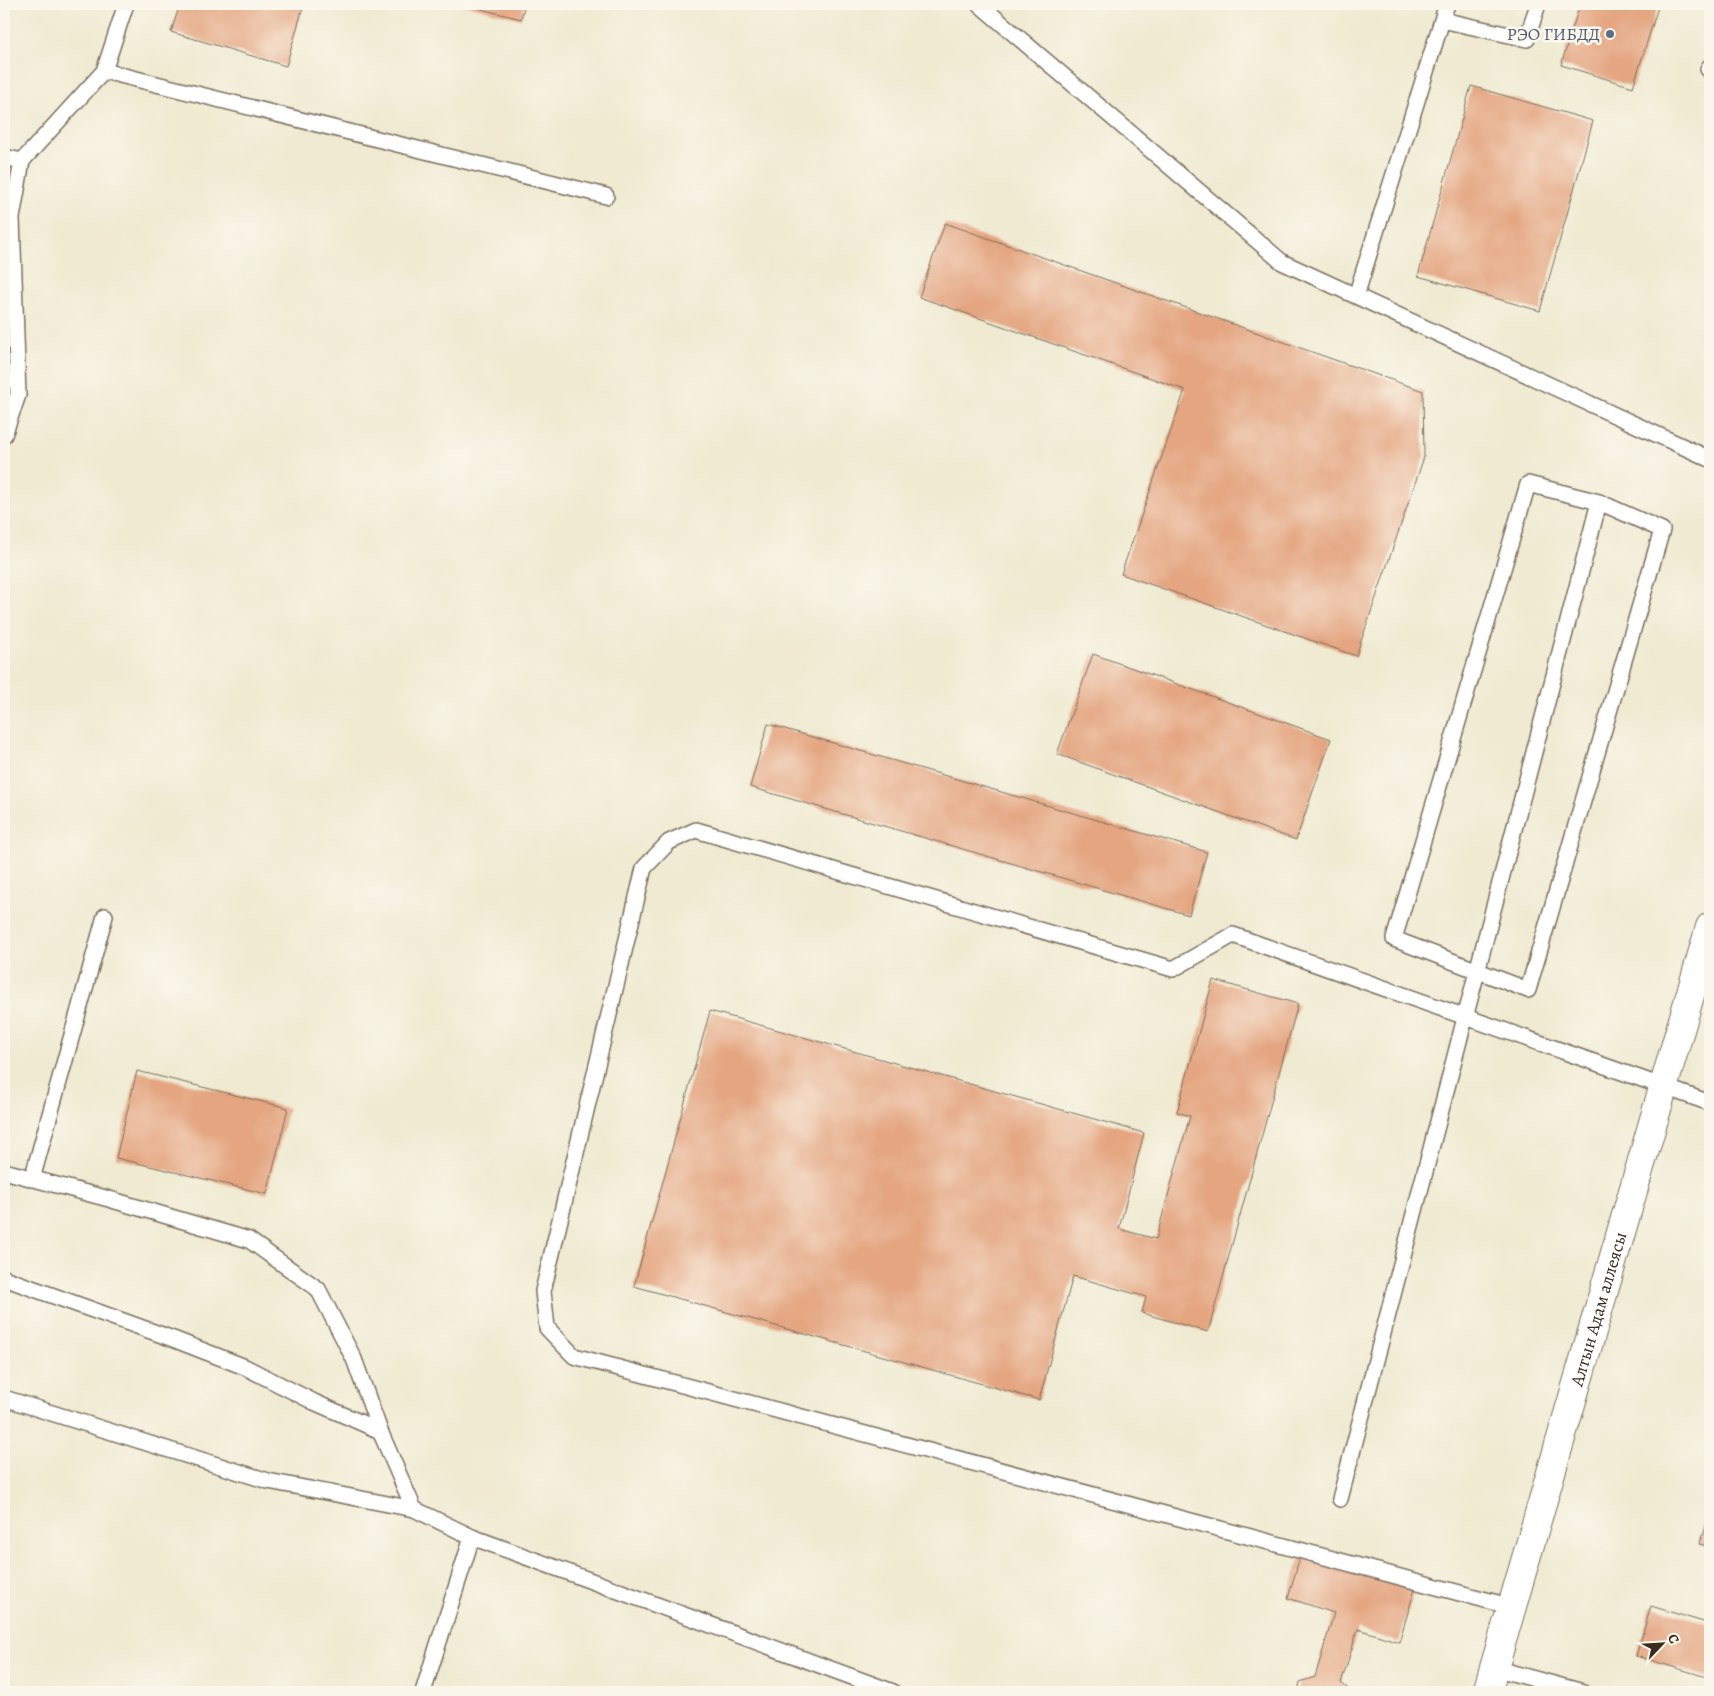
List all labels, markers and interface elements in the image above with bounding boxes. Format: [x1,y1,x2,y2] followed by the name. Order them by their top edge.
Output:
[1507,22,1600,46] place label: РЭО ГИБДД
[1604,28,1616,40] marker: РЭО ГИБДД
[1565,1229,1632,1390] street label: Алтын Адам аллеясы
[1636,1618,1686,1668] north arrow
[1663,1631,1684,1647] text: С

